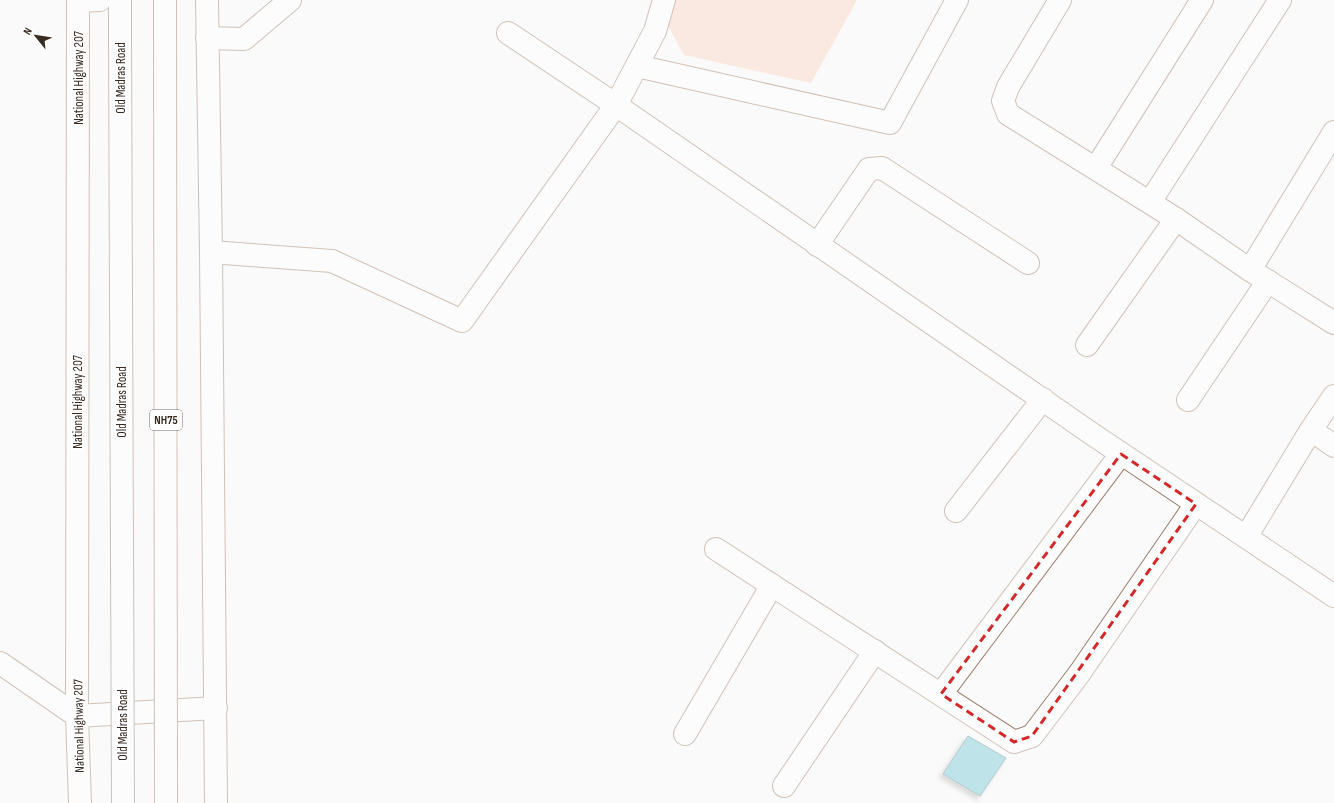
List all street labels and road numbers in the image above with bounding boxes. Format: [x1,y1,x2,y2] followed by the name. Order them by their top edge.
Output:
[71,30,87,125] street label: National Highway 207
[113,42,129,114] street label: Old Madras Road
[70,354,86,449] street label: National Highway 207
[114,366,130,438] street label: Old Madras Road
[150,410,182,430] road number: NH75
[70,678,88,773] street label: National Highway 207
[115,689,131,761] street label: Old Madras Road

